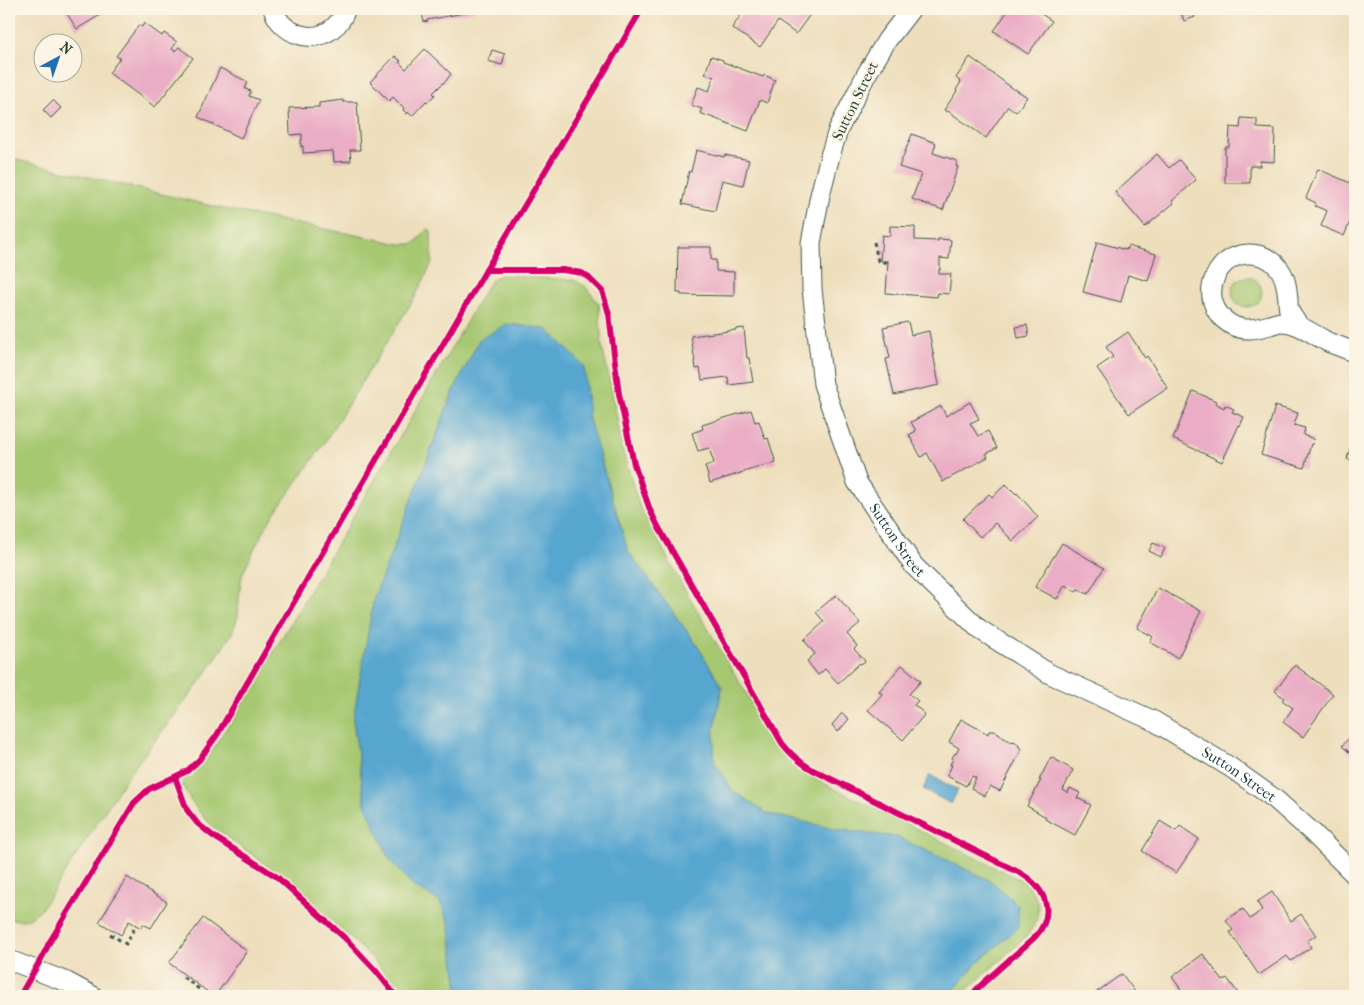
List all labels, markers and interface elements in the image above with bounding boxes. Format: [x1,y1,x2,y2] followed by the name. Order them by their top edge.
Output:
[32,32,82,82] north arrow
[57,38,76,59] text: N
[828,58,882,144] street label: Sutton Street
[865,500,929,581] street label: Sutton Street
[1198,743,1280,806] street label: Sutton Street

